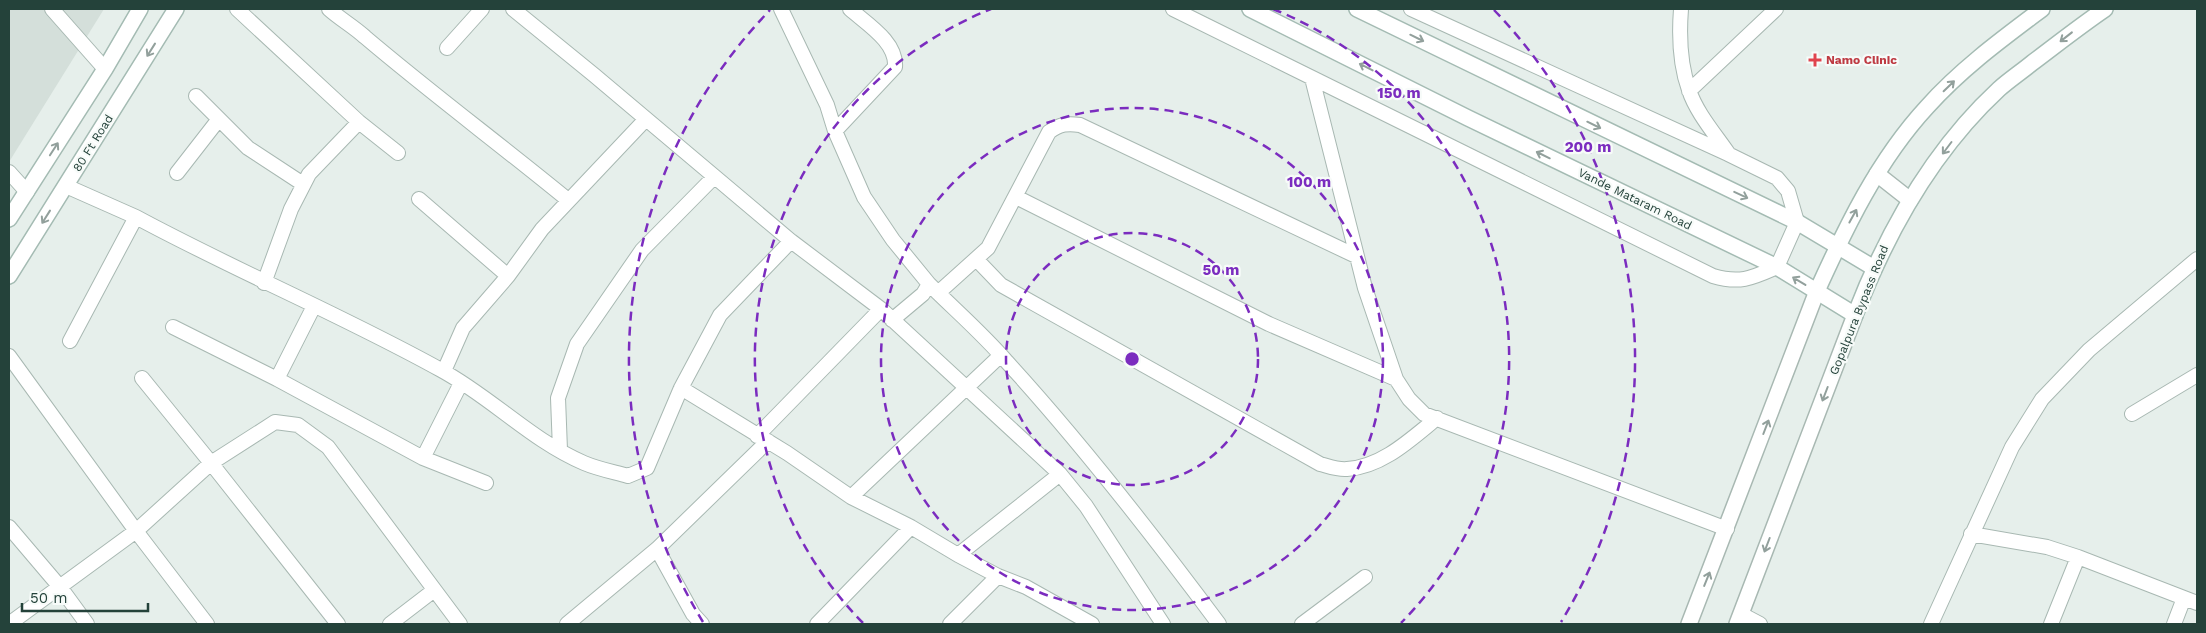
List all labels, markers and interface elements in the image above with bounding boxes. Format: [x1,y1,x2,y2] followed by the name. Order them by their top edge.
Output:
[2059,32,2072,43] one-way arrow
[1409,34,1424,43] one-way arrow
[145,43,155,57] one-way arrow
[1808,53,1822,67] marker: Namo Clinic
[1826,53,1897,67] place label: Namo Clinic
[1359,62,1374,71] one-way arrow
[1942,80,1955,92] one-way arrow
[1377,84,1421,102] text: 150 m
[70,112,116,174] street label: 80 Ft Road
[1586,120,1601,130] one-way arrow
[1565,138,1611,156] text: 200 m
[1942,141,1953,154] one-way arrow
[49,142,59,156] one-way arrow
[1536,150,1551,159] one-way arrow
[1576,165,1694,233] street label: Vande Mataram Road
[1287,173,1331,191] text: 100 m
[1733,191,1748,200] one-way arrow
[40,210,50,224] one-way arrow
[1849,210,1859,224] one-way arrow
[1827,243,1891,377] street label: Gopalpura Bypass Road
[1203,261,1239,279] text: 50 m
[1792,275,1806,285] one-way arrow
[1123,350,1141,368] centre of rings
[1820,385,1829,401] one-way arrow
[1761,420,1771,435] one-way arrow
[1762,537,1771,553] one-way arrow
[1703,572,1713,587] one-way arrow
[22,580,149,612] scale bar
[30,589,67,607] text: 50 m

